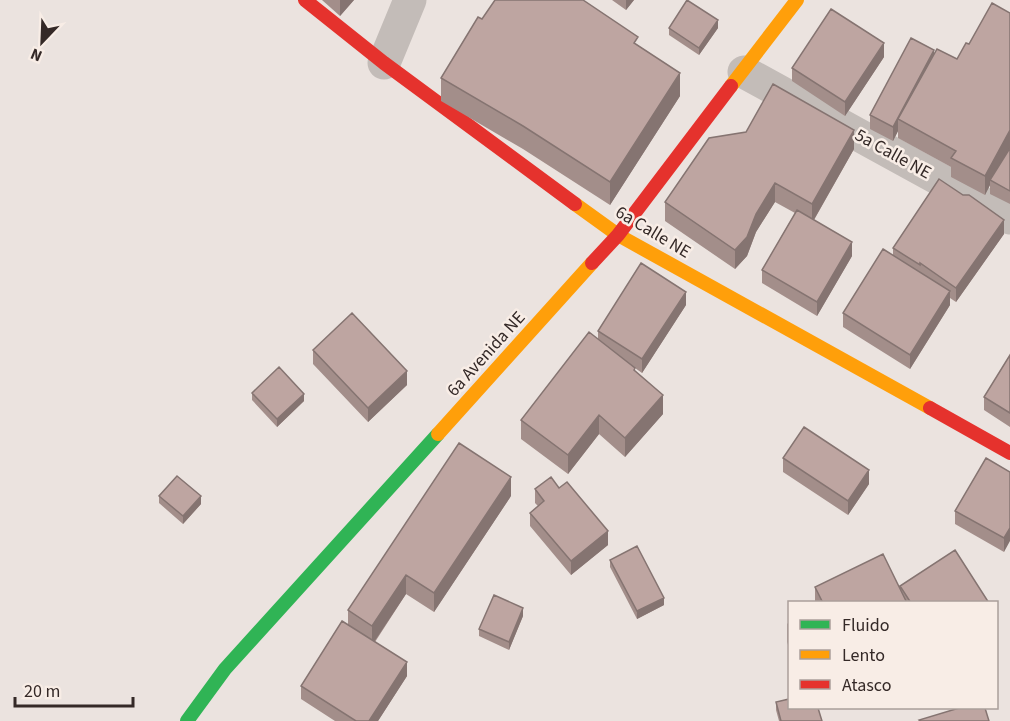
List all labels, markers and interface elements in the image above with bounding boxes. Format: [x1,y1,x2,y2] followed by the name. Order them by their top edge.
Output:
[12,12,72,72] north arrow
[27,43,46,67] text: N
[850,123,936,185] street label: 5a Calle NE
[611,200,695,264] street label: 6a Calle NE
[441,306,531,402] street label: 6a Avenida NE
[788,601,998,709] legend
[842,613,889,638] text: Fluido
[842,643,885,668] text: Lento
[15,670,134,708] scale bar
[842,673,891,698] text: Atasco
[24,679,60,704] text: 20 m

